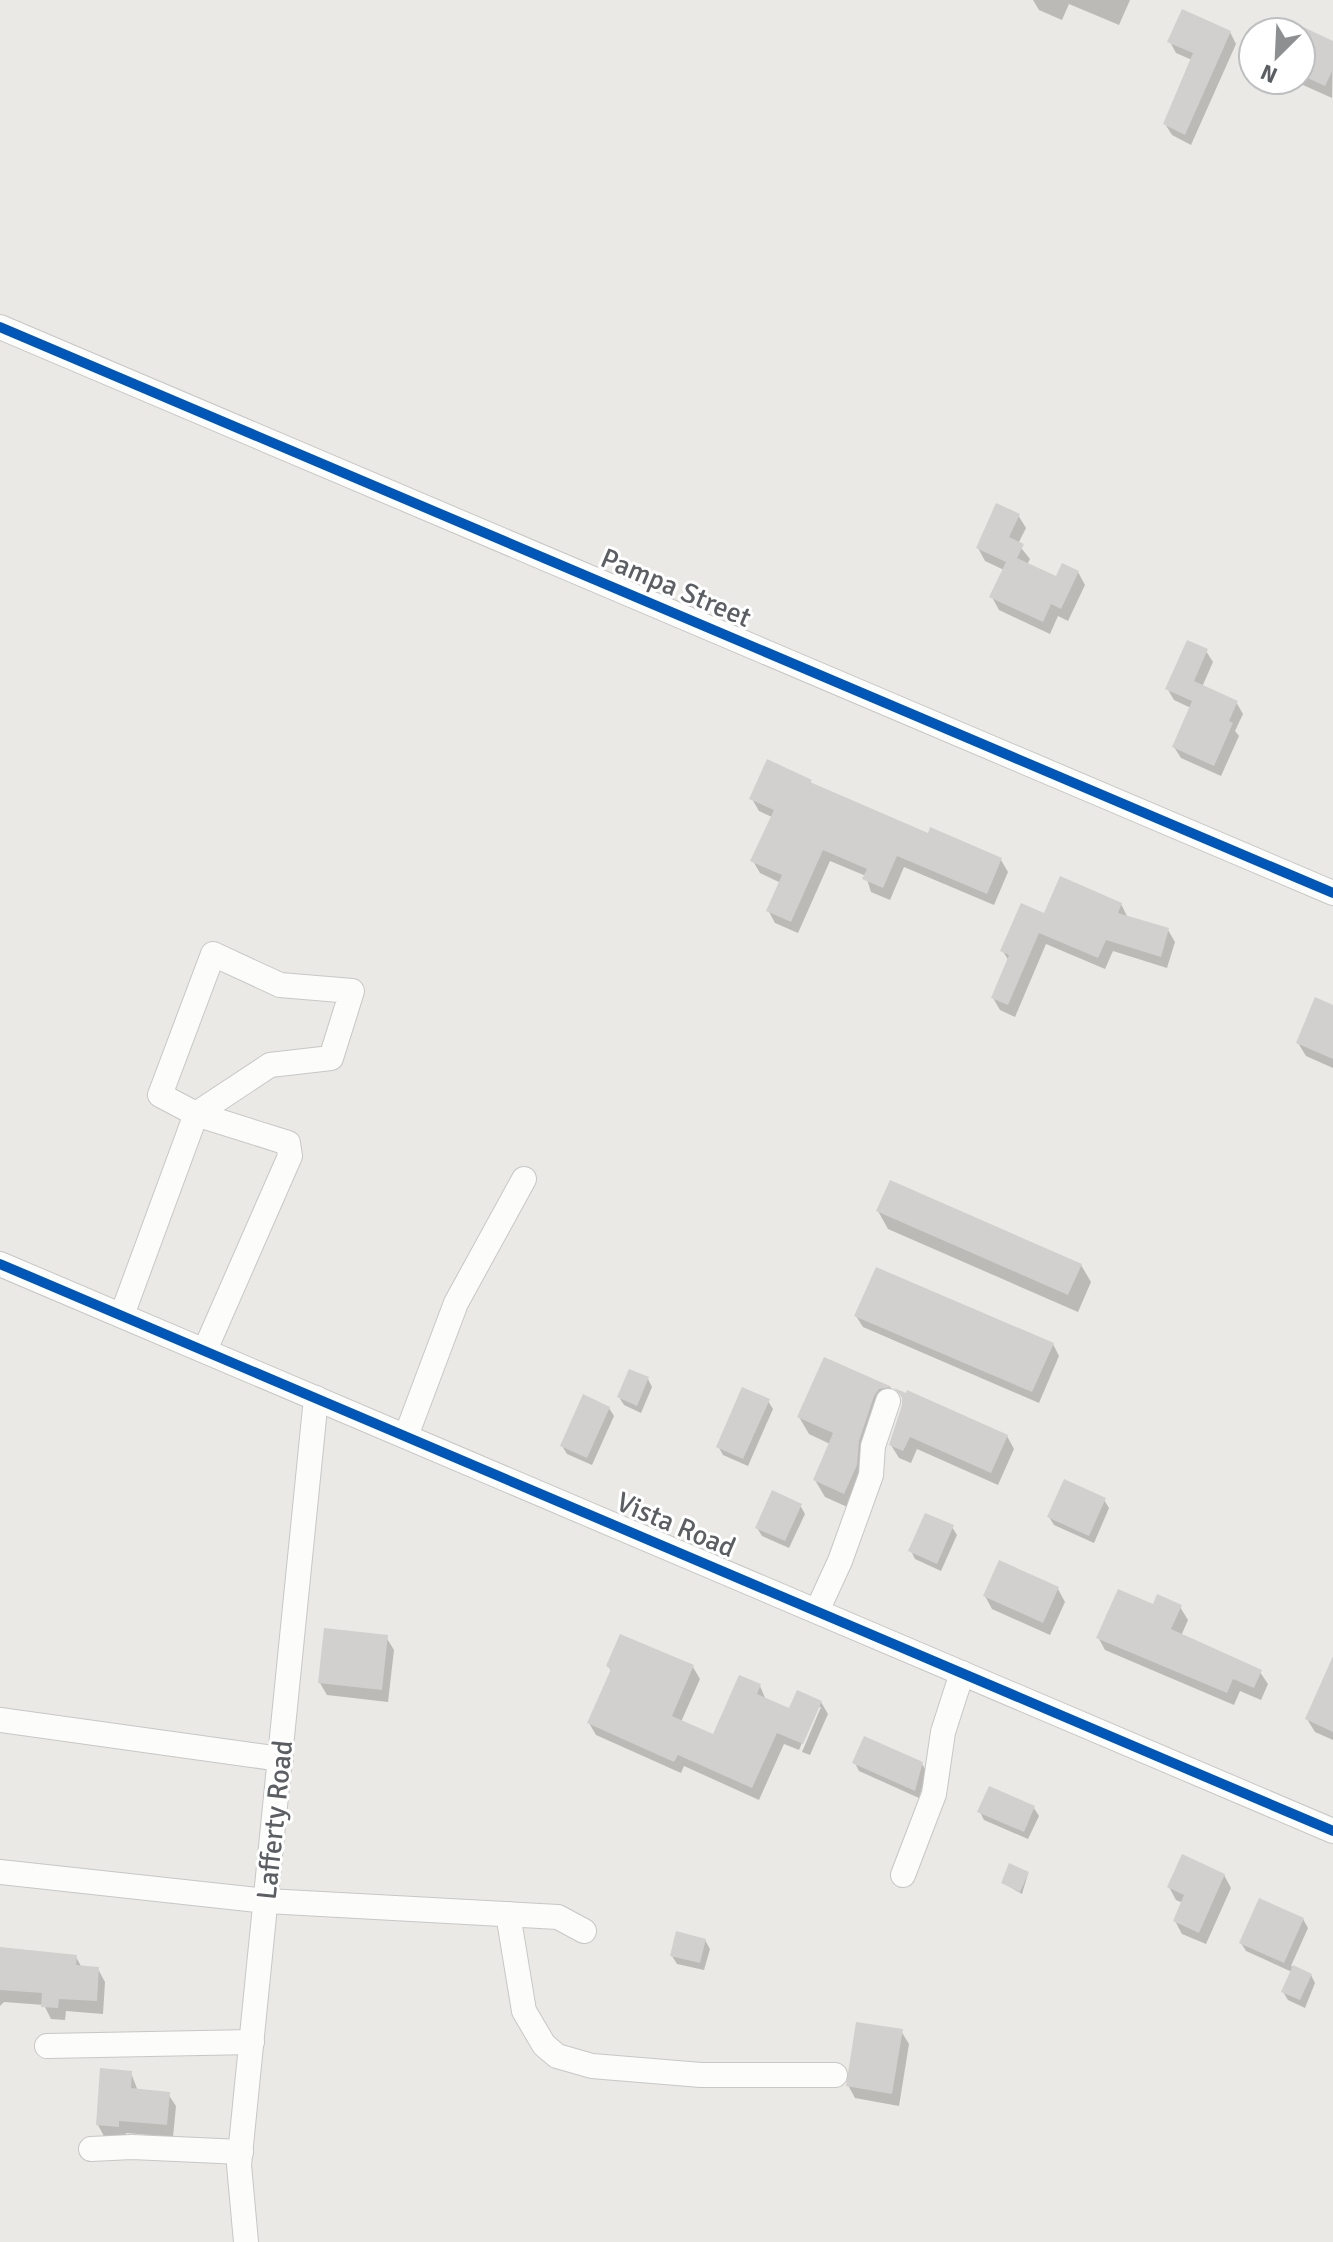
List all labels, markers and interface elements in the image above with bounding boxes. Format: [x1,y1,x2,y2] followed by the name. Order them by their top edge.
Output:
[1237,16,1317,96] north arrow
[1257,58,1282,89] text: N
[596,541,756,635] street label: Pampa Street
[611,1485,741,1565] street label: Vista Road
[250,1739,300,1901] street label: Lafferty Road

